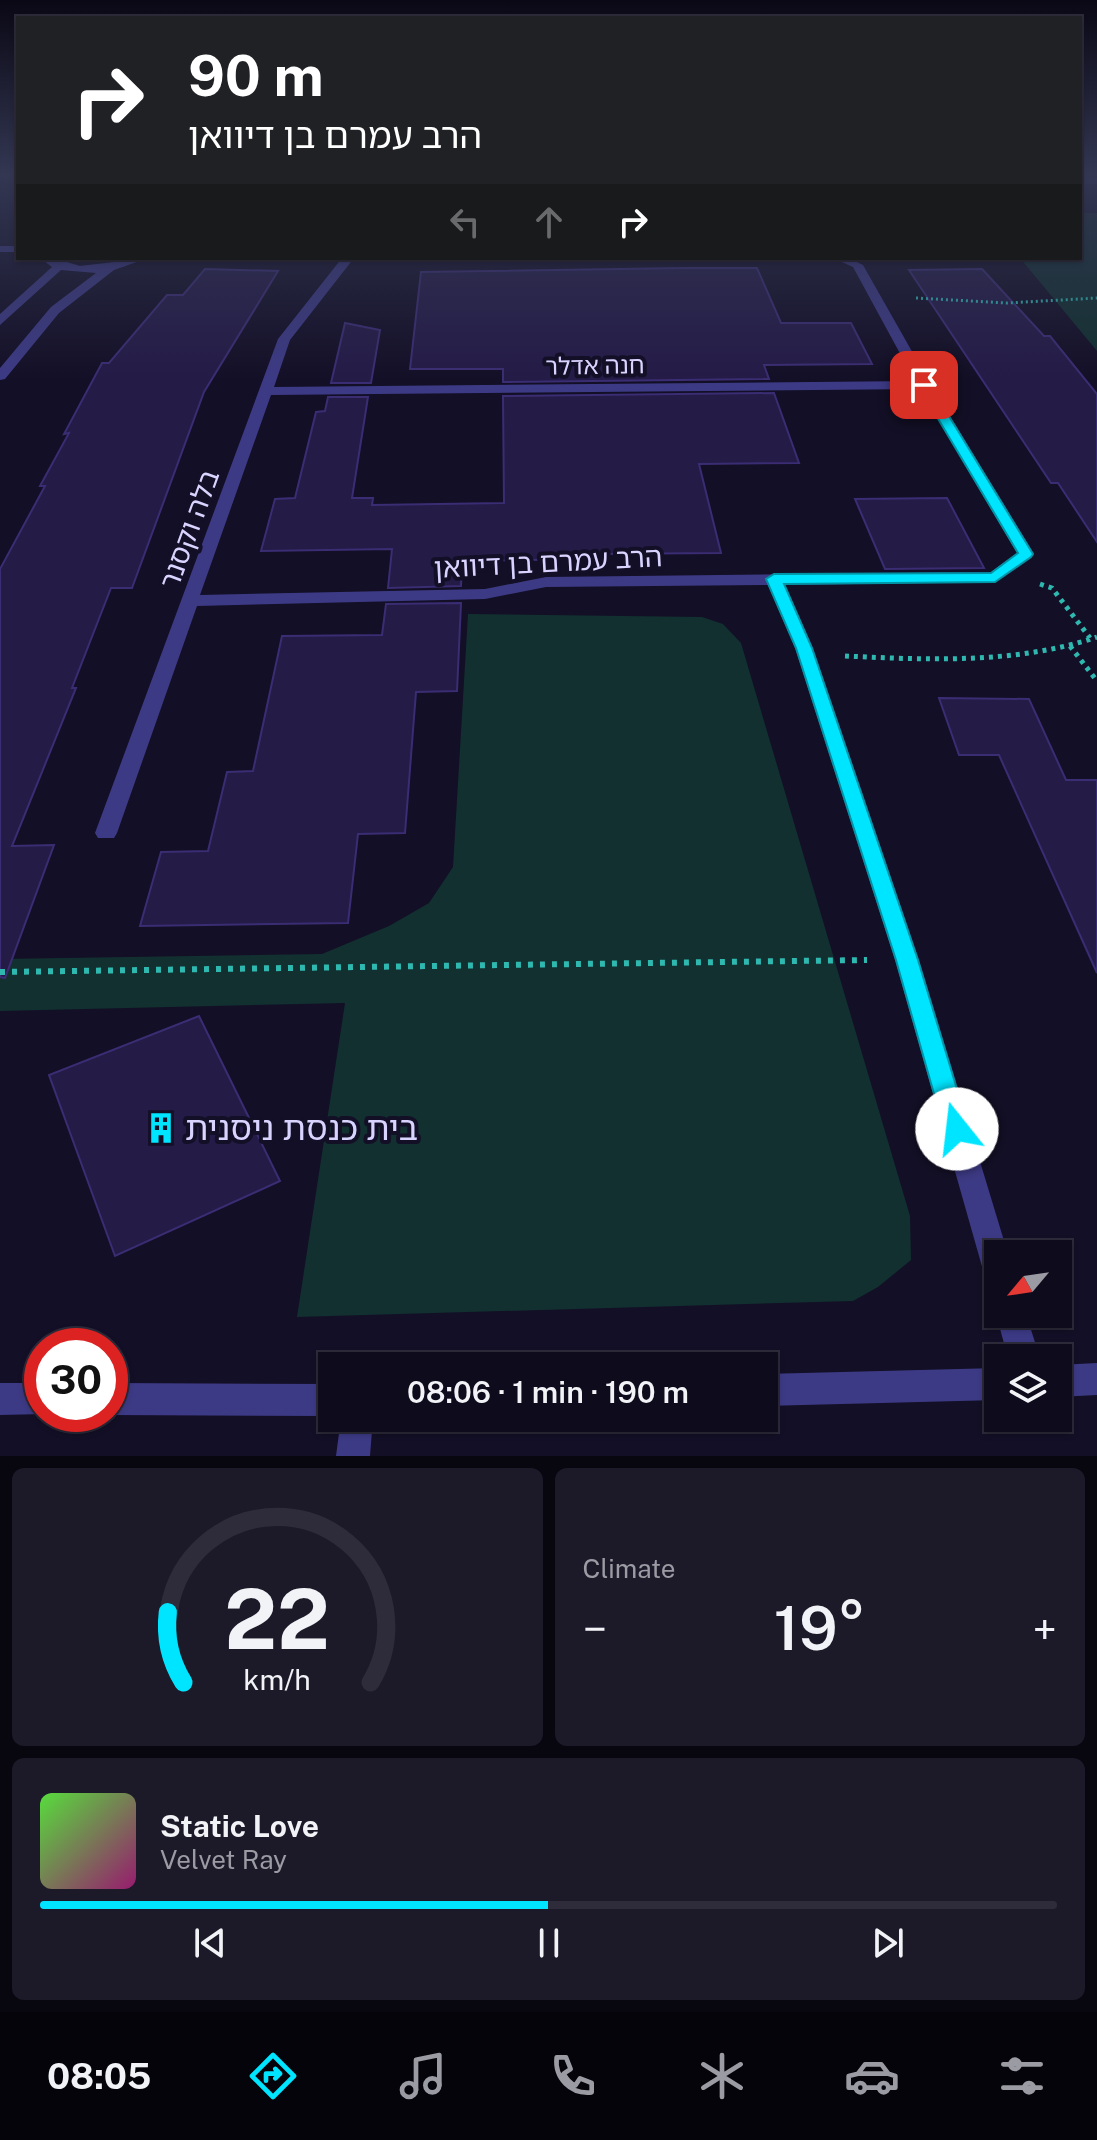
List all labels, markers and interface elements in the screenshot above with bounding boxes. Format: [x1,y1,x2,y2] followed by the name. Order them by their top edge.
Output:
[188,43,324,109] text: 90 m
[56,48,160,152] icon: right
[188,114,482,156] text: הרב עמרם בן דיוואן
[443,200,487,244] icon: left
[527,200,571,244] icon: ahead
[611,200,655,244] icon: right
[545,350,645,380] street label: חנה אדלר
[890,351,958,419] pin
[902,363,946,407] icon: arrive
[152,465,225,593] street label: בלה וקסנר
[433,539,663,584] street label: הרב עמרם בן דיוואן
[915,1087,999,1171] position arrow
[185,1108,418,1148] place label: בית כנסת ניסנית
[144,1111,178,1145] building icon: בית כנסת ניסנית
[984,1240,1072,1328] north arrow
[984,1240,1072,1432] map controls
[24,1328,128,1432] speed limit sign: 30
[984,1344,1072,1432] button: layers
[407,1374,689,1410] text: 08:06 · 1 min · 190 m
[583,1553,676,1584] text: Climate
[224,1570,330,1668] text: 22
[774,1593,866,1664] text: 19°
[583,1603,607,1655] text: −
[1033,1603,1057,1655] text: +
[244,1663,311,1696] text: km/h
[160,1808,319,1844] text: Static Love
[160,1844,287,1875] text: Velvet Ray
[188,1921,232,1965] icon: previous
[527,1921,571,1965] icon: pause
[866,1921,910,1965] icon: next
[245,2048,301,2104] icon: directions
[395,2048,451,2104] icon: music
[545,2048,601,2104] icon: phone
[694,2048,750,2104] icon: climate
[844,2048,900,2104] icon: car
[994,2048,1050,2104] icon: filters
[47,2055,151,2097] text: 08:05

